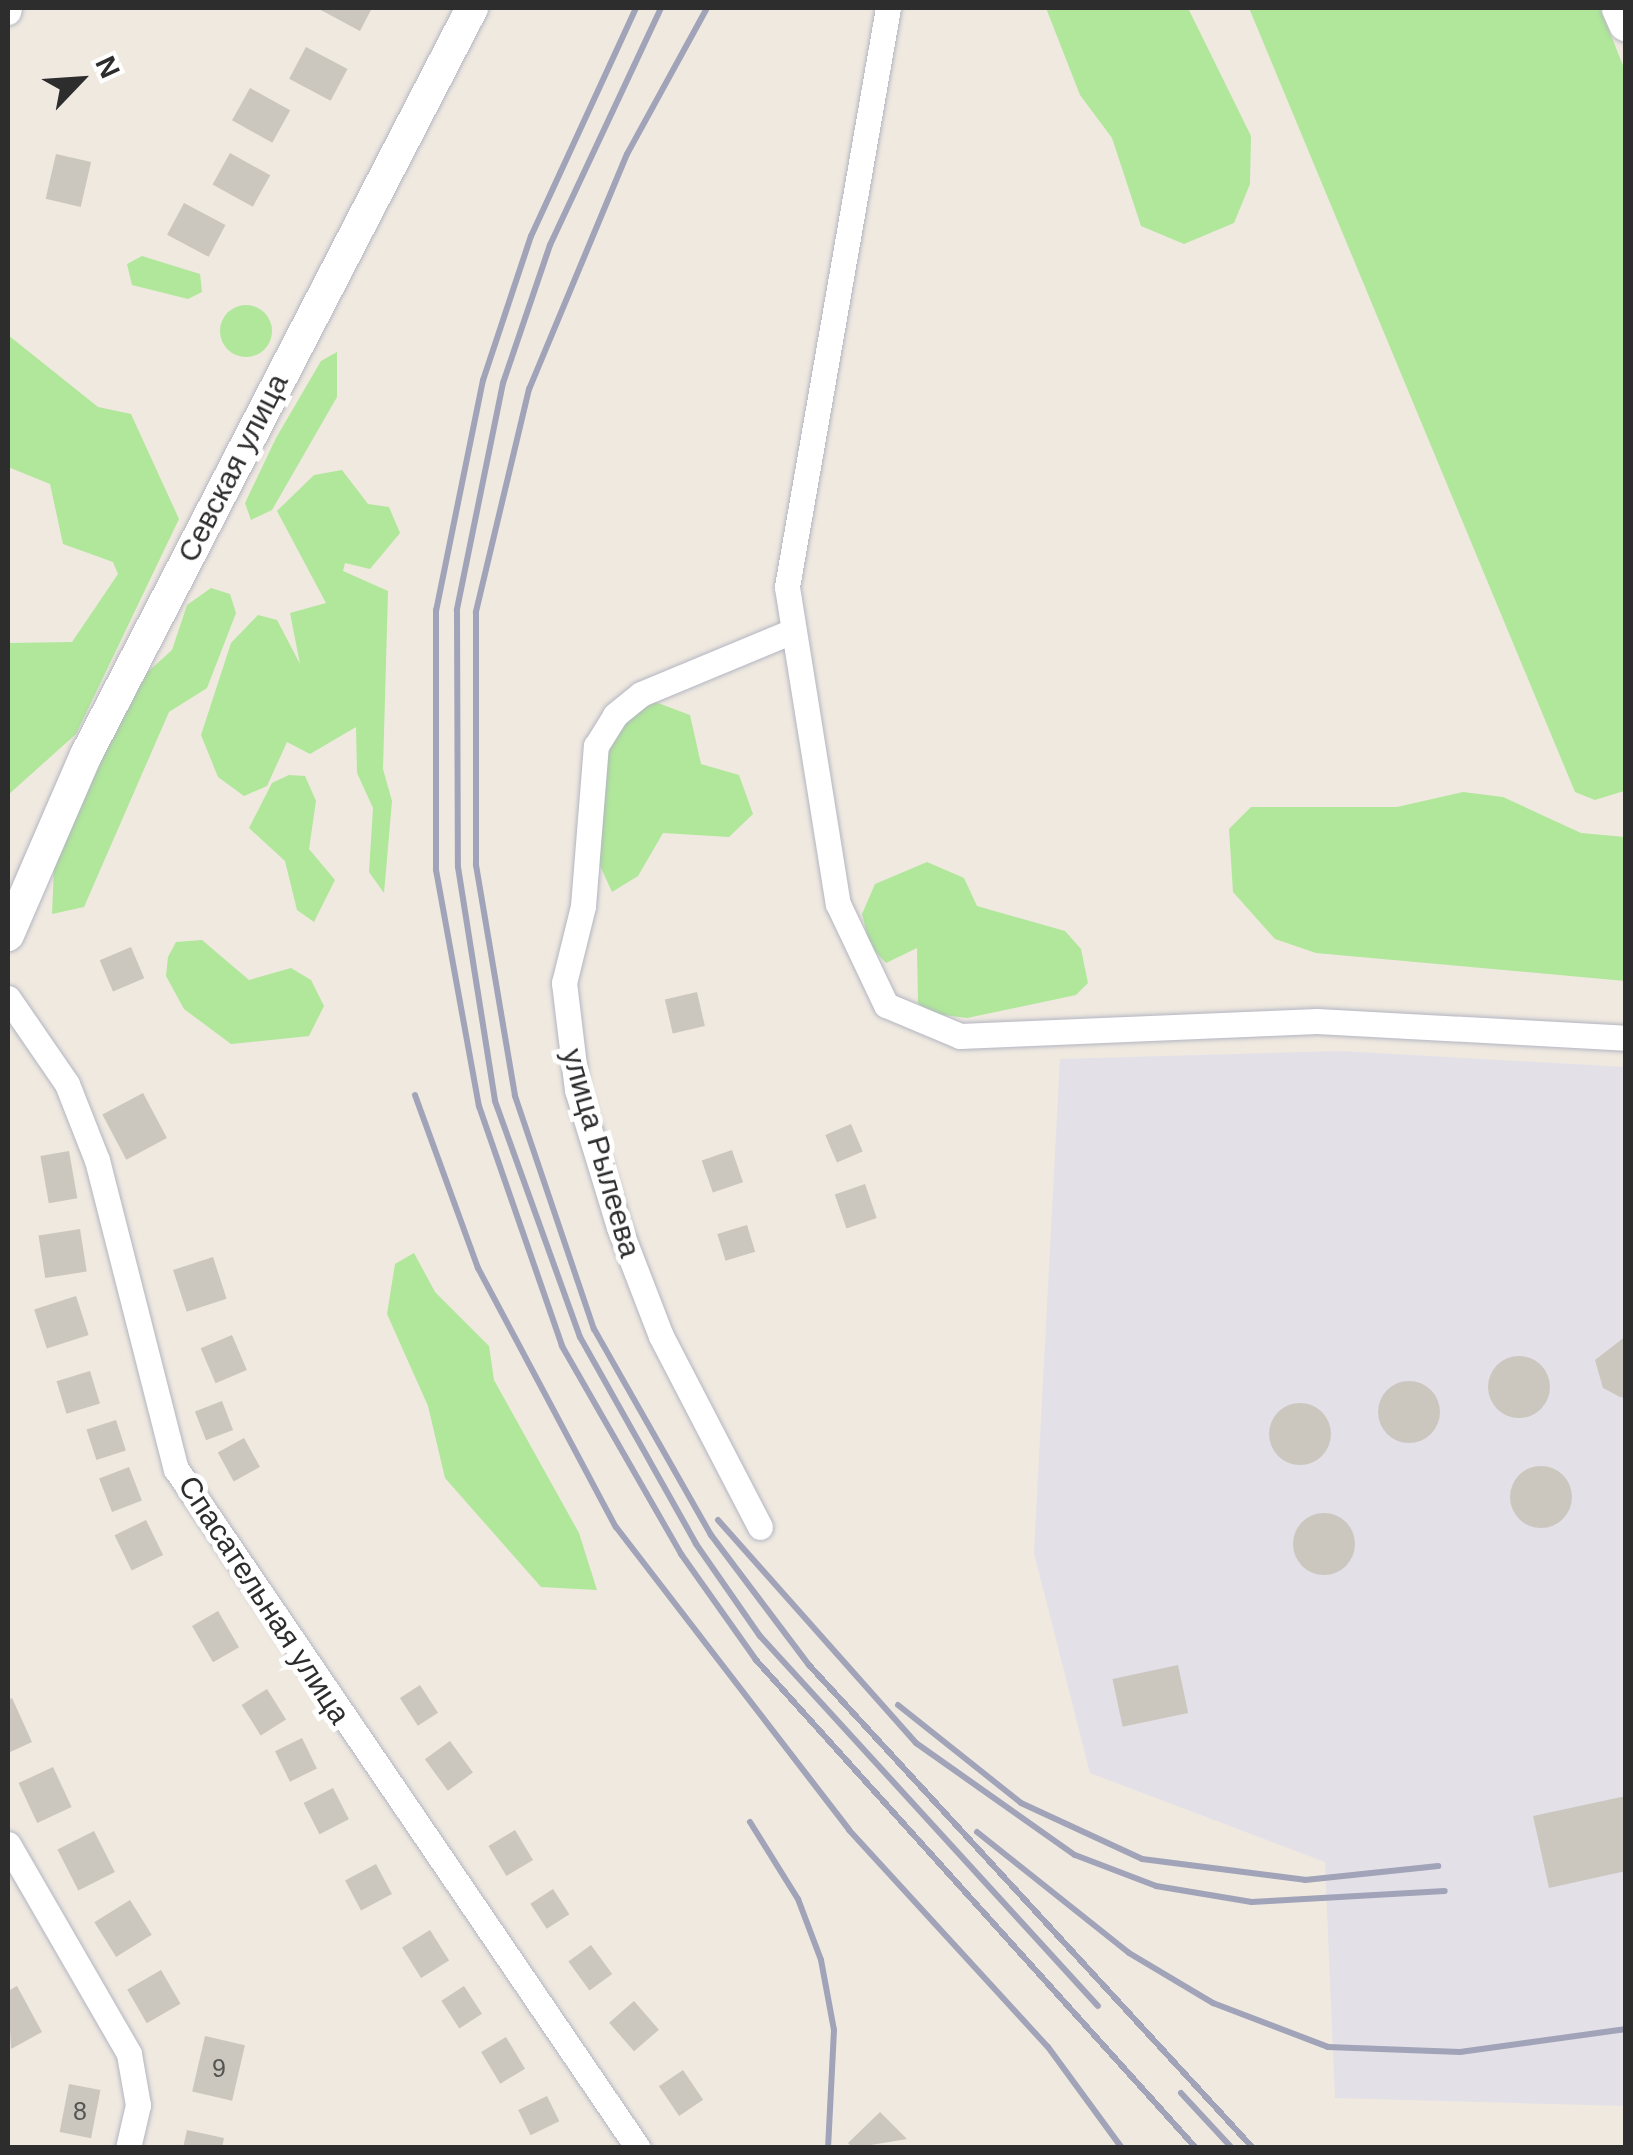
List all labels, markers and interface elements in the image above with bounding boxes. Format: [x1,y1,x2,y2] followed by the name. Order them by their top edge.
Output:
[30,30,130,130] north arrow
[89,51,126,83] text: N
[170,368,296,568] street label: Севская улица
[554,1044,648,1262] street label: улица Рылеева
[170,1469,358,1731] street label: Спасательная улица
[212,2053,226,2083] house number: 9
[73,2096,87,2126] house number: 8

